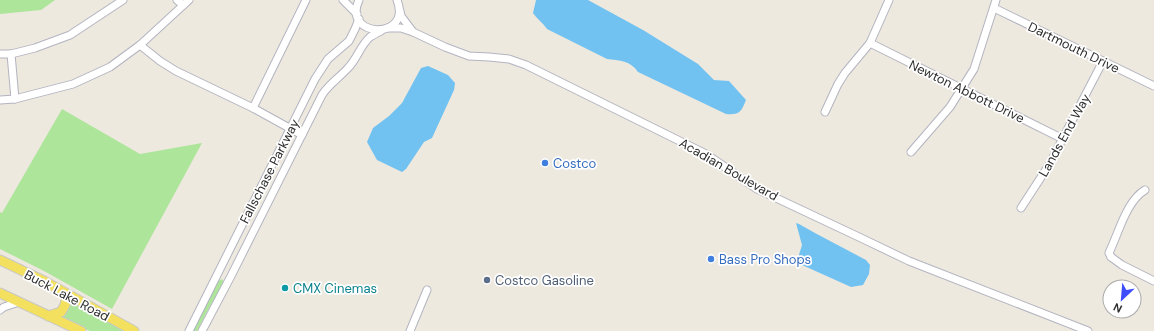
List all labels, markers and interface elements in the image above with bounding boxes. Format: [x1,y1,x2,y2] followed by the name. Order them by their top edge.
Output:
[1025,18,1122,77] street label: Dartmouth Drive
[906,56,1027,127] street label: Newton Abbott Drive
[1035,91,1094,180] street label: Lands End Way
[236,116,303,226] street label: Fallschase Parkway
[676,134,781,205] street label: Acadian Boulevard
[553,155,597,172] place label: Costco
[540,158,550,168] marker: Costco
[719,251,811,268] place label: Bass Pro Shops
[706,254,716,264] marker: Bass Pro Shops
[21,266,112,325] street label: Buck Lake Road
[495,272,594,289] place label: Costco Gasoline
[482,275,492,285] marker: Costco Gasoline
[1102,279,1142,319] north arrow
[293,280,377,297] place label: CMX Cinemas
[280,283,290,293] marker: CMX Cinemas
[1111,300,1124,316] text: N

